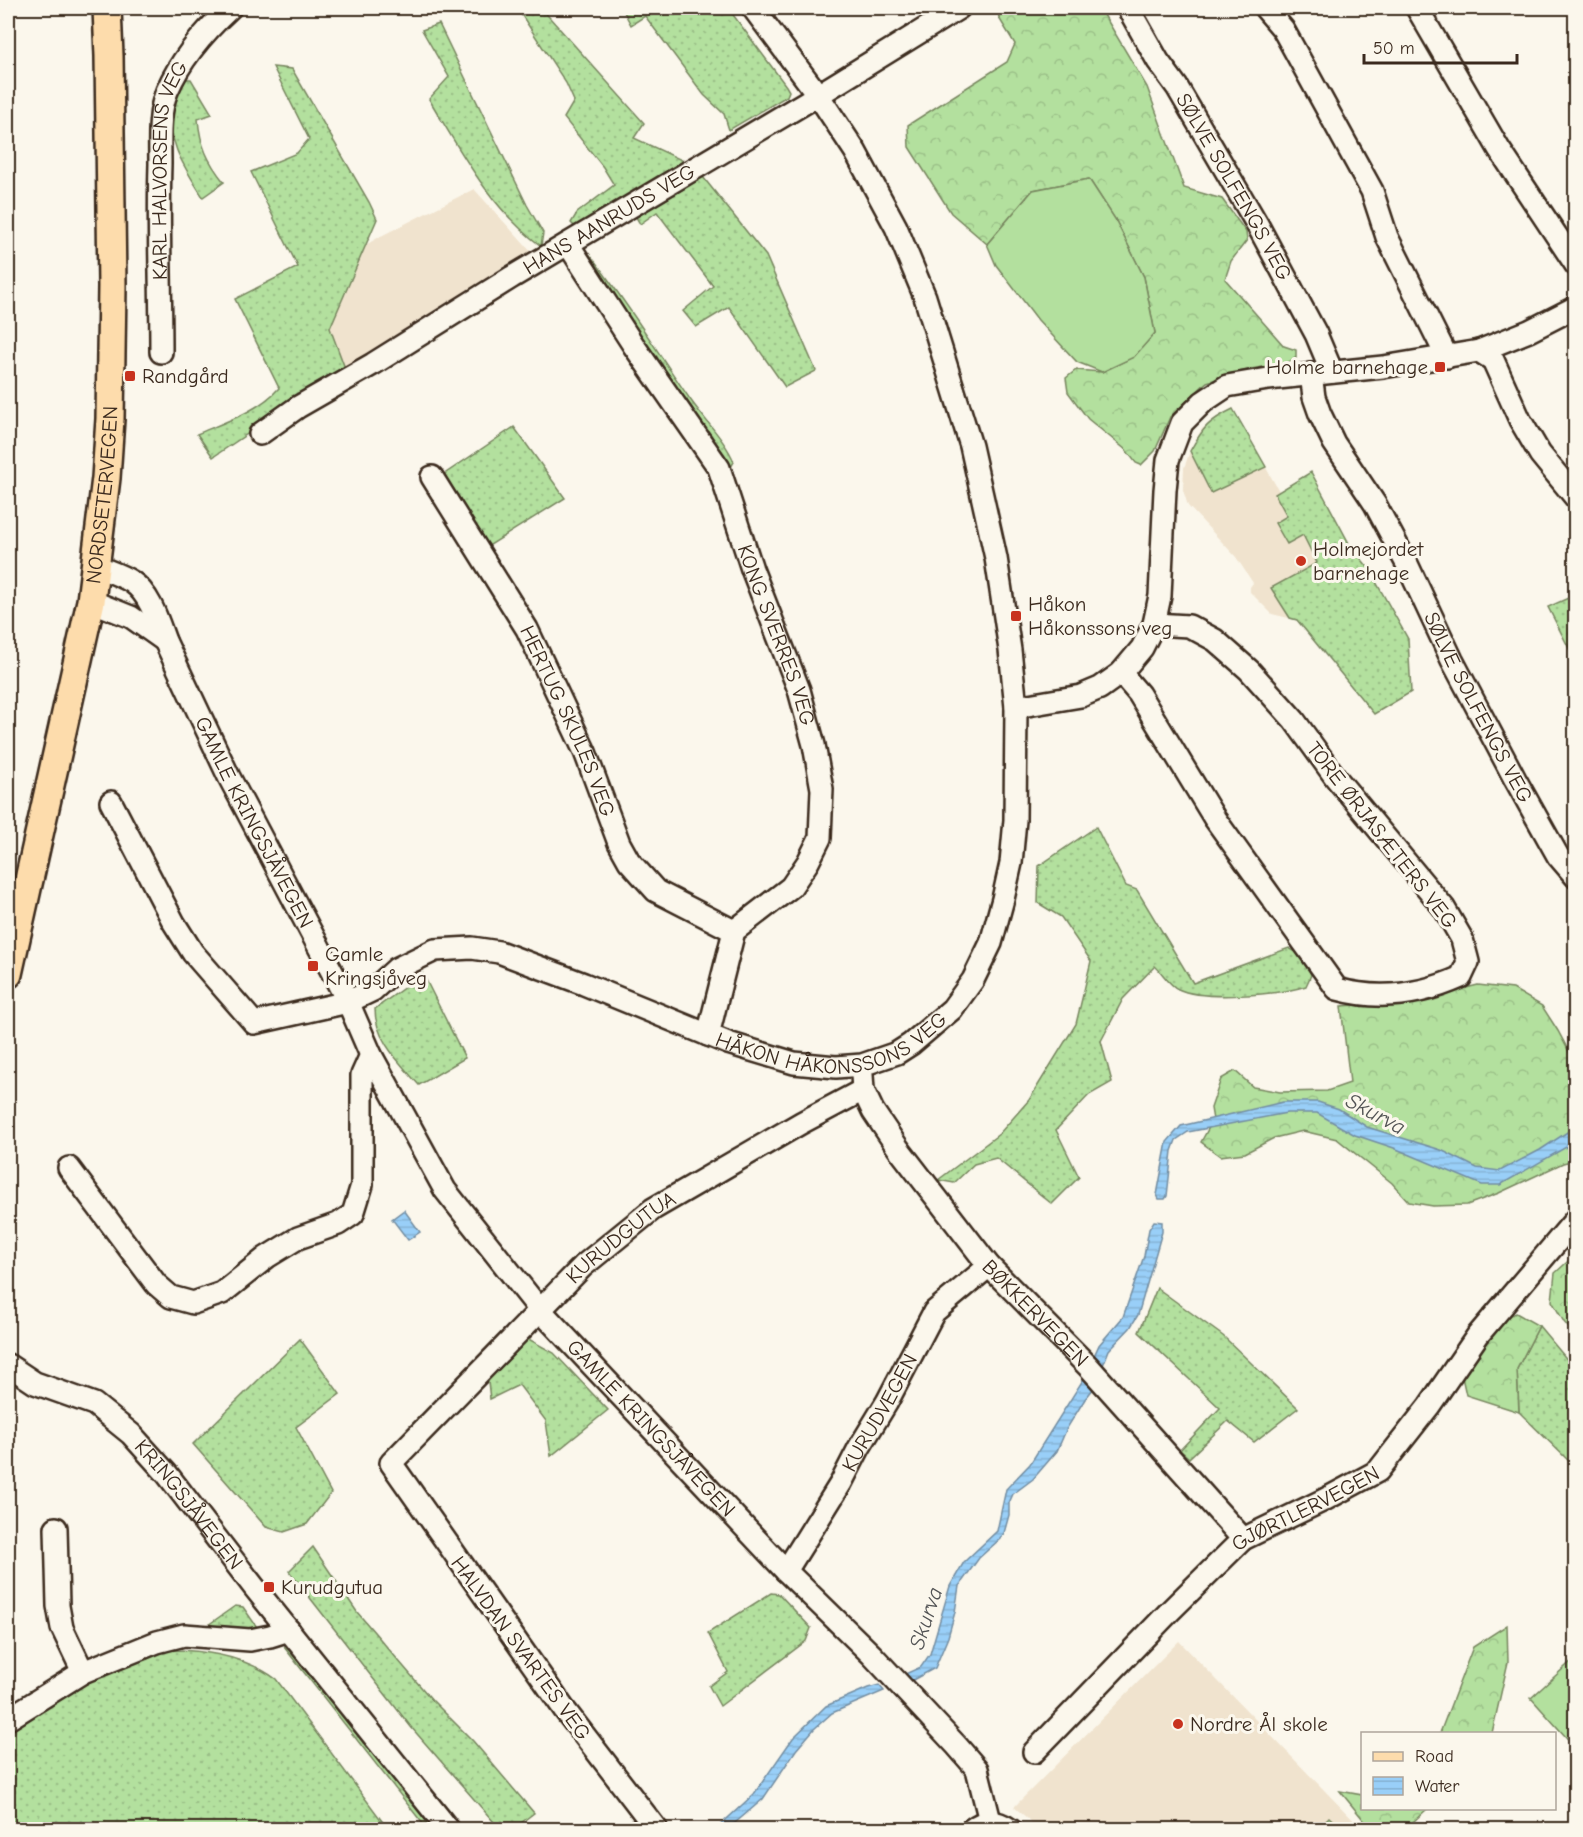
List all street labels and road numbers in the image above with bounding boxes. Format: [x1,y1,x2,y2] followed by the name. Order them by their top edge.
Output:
[147,56,192,280] street label: KARL HALVORSENS VEG
[1171,89,1297,284] street label: SØLVE SOLFENGS VEG
[519,159,699,280] street label: HANS AANRUDS VEG
[81,406,122,585] street label: NORDSETERVEGEN
[733,542,820,728] street label: KONG SVERRES VEG
[1419,608,1538,807] street label: SØLVE SOLFENGS VEG
[515,622,620,820] street label: HERTUG SKULES VEG
[190,713,318,932] street label: GAMLE KRINGSJÅVEGEN
[1302,737,1462,933] street label: TORE ØRJASÆTERS VEG
[712,1007,952,1079] street label: HÅKON HÅKONSSONS VEG
[561,1187,680,1288] street label: KURUDGUTUA
[978,1255,1093,1371] street label: BØKKERVEGEN
[562,1335,740,1522] street label: GAMLE KRINGSJÅVEGEN
[837,1350,922,1476] street label: KURUDVEGEN
[130,1435,248,1574] street label: KRINGSJÅVEGEN
[1226,1461,1383,1556] street label: GJØRTLERVEGEN
[446,1552,596,1744] street label: HALVDAN SVARTES VEG

